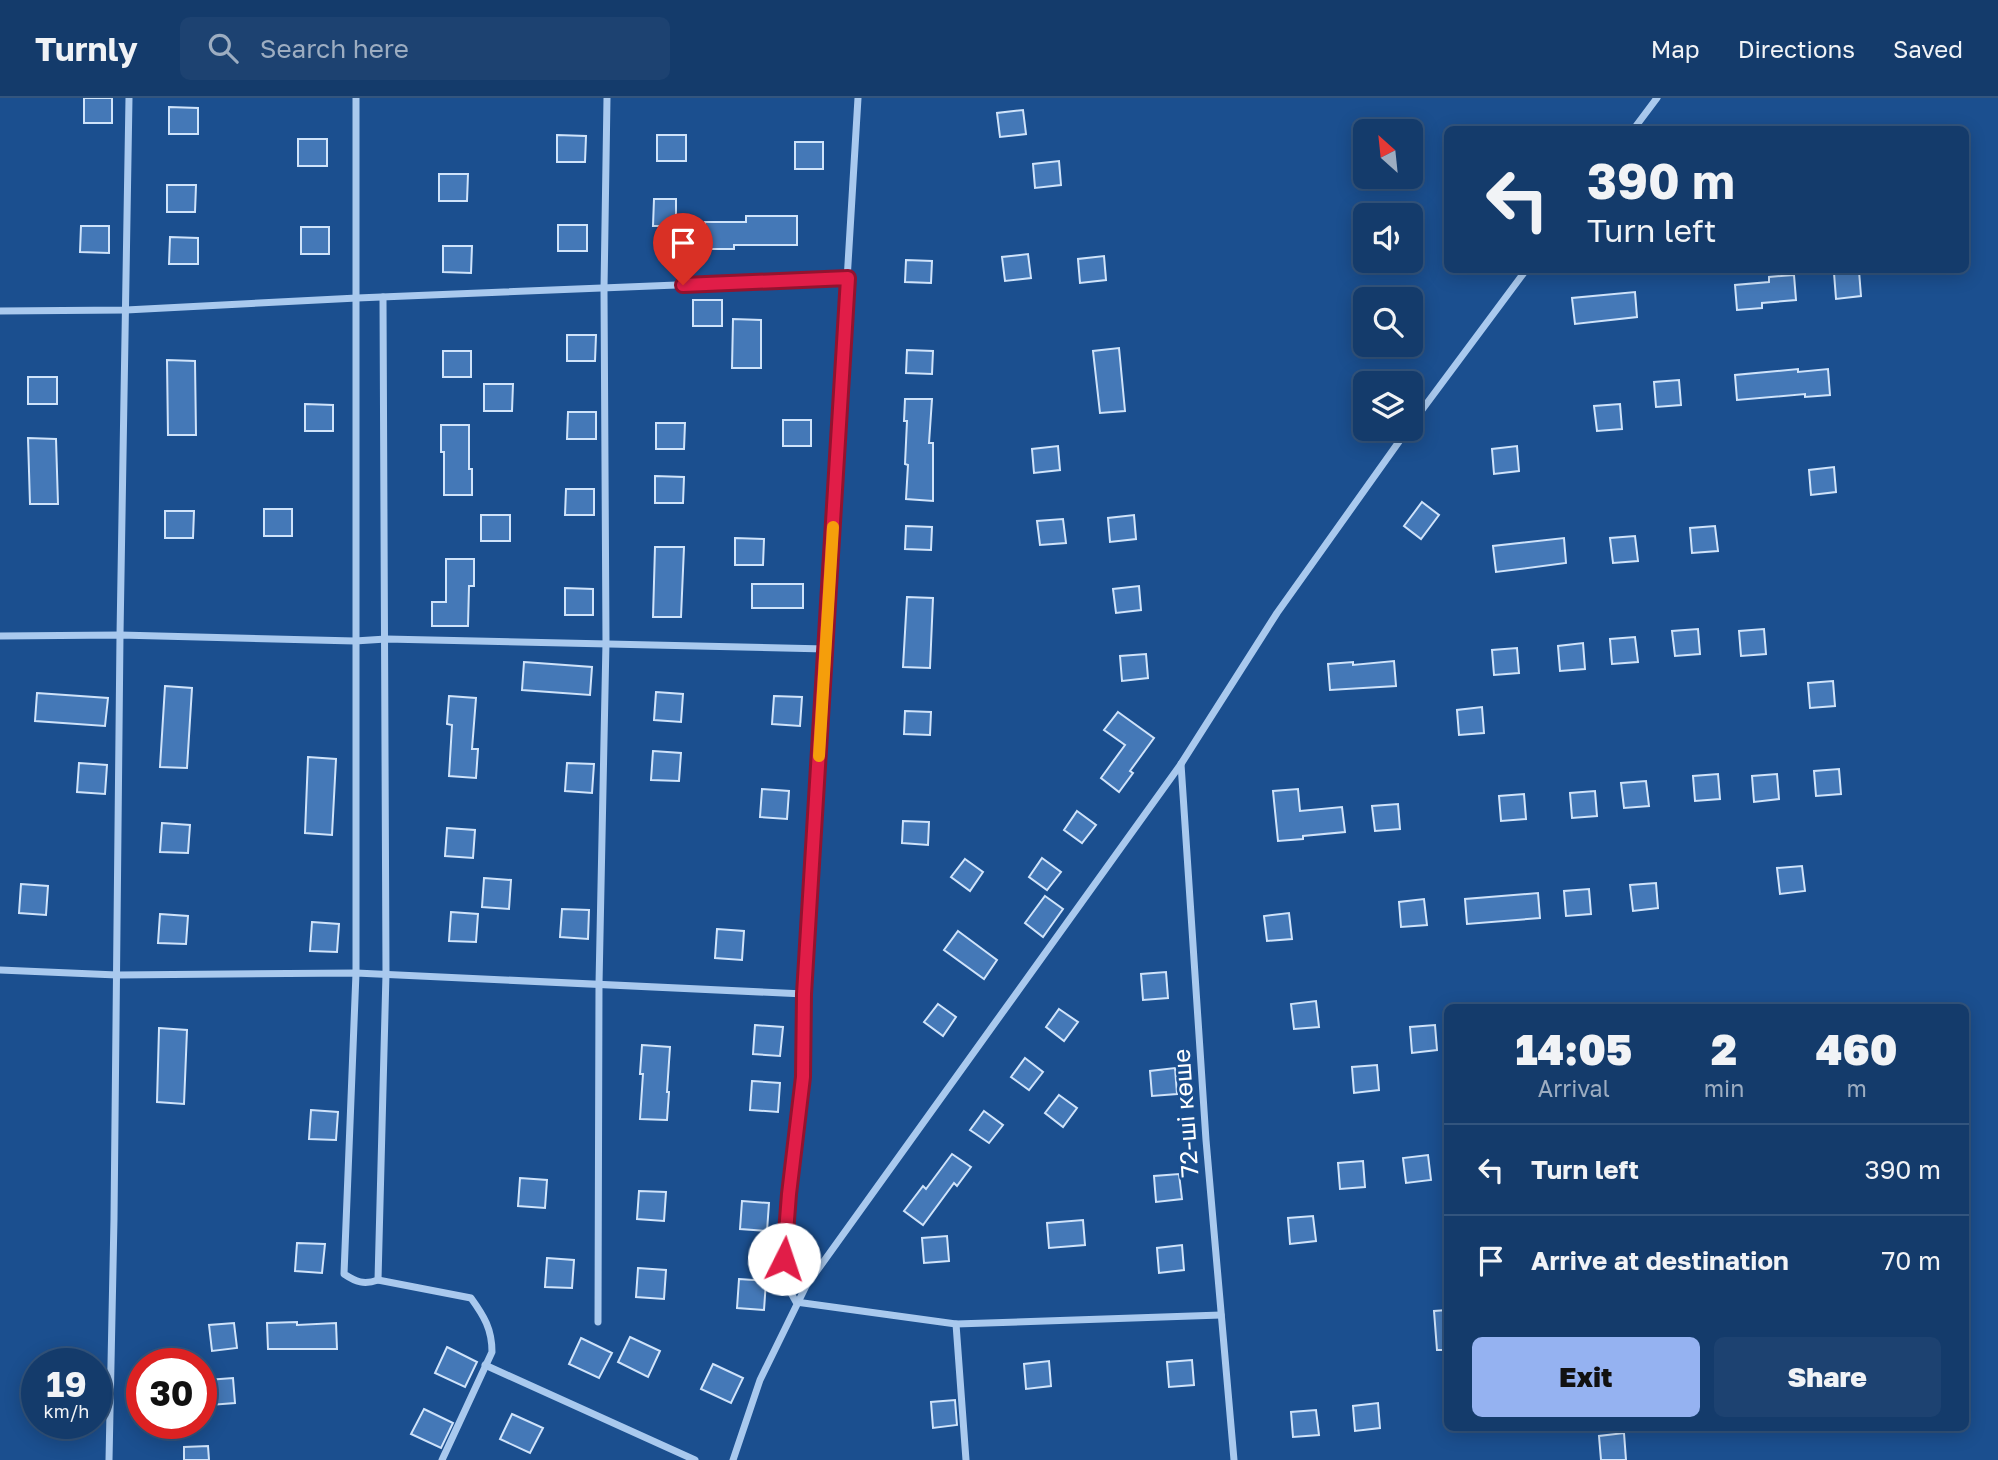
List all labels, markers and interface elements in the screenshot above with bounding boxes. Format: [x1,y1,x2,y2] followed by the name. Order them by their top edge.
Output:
[180,17,670,80] search box
[35,29,138,68] text: Turnly
[204,29,242,67] icon: search
[260,33,409,64] text: Search here
[1651,34,1700,63] text: Map
[1738,34,1855,63] text: Directions
[1893,34,1963,63] text: Saved
[1353,119,1423,189] north arrow
[1353,119,1423,441] map controls
[1587,151,1735,210] text: 390 m
[1472,154,1563,245] icon: left
[1353,203,1423,273] button: sound
[1587,211,1716,249] text: Turn left
[653,213,713,285] pin
[664,224,702,262] icon: arrive
[1353,287,1423,357] button: search
[1353,371,1423,441] button: layers
[1515,1024,1632,1074] text: 14:05
[1711,1024,1737,1074] text: 2
[1816,1024,1898,1074] text: 460
[1166,1048,1203,1178] street label: 72-ші көше
[1538,1074,1610,1102] text: Arrival
[1704,1074,1744,1102] text: min
[1847,1074,1867,1102] text: m
[1472,1151,1510,1189] icon: left
[1531,1154,1639,1185] text: Turn left
[1864,1154,1941,1185] text: 390 m
[747,1222,821,1296] position arrow
[1472,1242,1510,1280] icon: arrive
[1531,1245,1789,1276] text: Arrive at destination
[1882,1245,1941,1276] text: 70 m
[1472,1337,1700,1417] button: Exit
[1714,1337,1941,1417] button: Share
[126,1348,217,1439] speed limit sign: 30
[46,1363,87,1405] text: 19
[44,1400,89,1422] text: km/h

